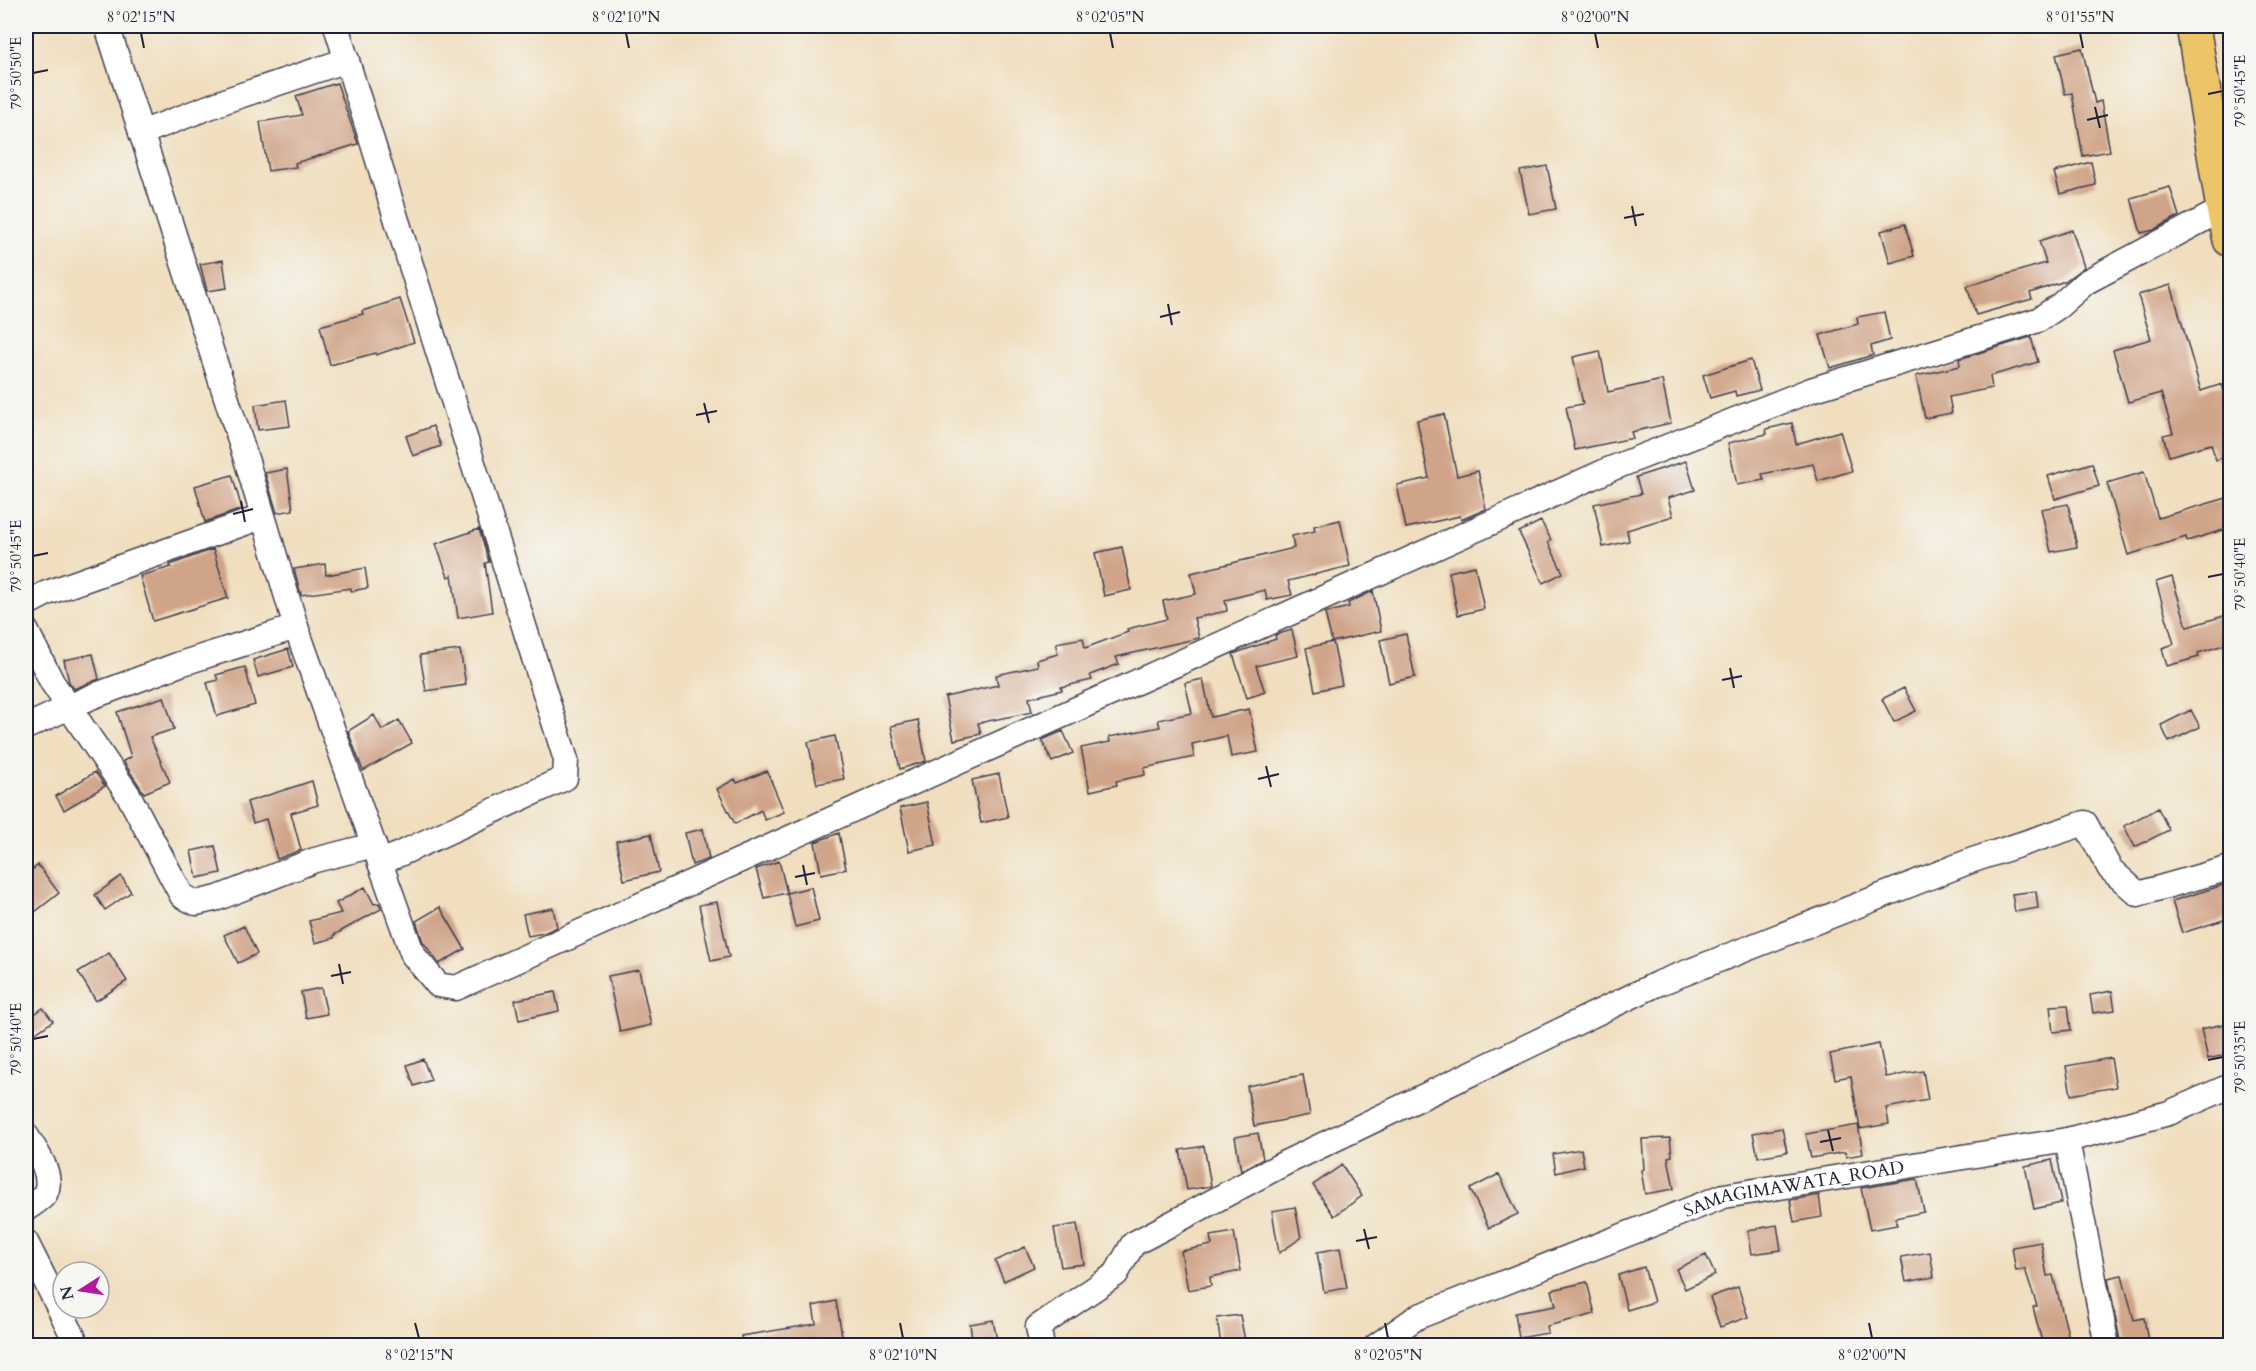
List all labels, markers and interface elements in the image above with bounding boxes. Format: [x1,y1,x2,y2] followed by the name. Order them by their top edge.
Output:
[107,7,175,27] text: 8°02'15"N
[592,7,660,27] text: 8°02'10"N
[1076,7,1144,27] text: 8°02'05"N
[1561,7,1629,27] text: 8°02'00"N
[2046,7,2114,27] text: 8°01'55"N
[6,37,26,109] text: 79°50'50"E
[2230,55,2250,127] text: 79°50'45"E
[6,520,26,592] text: 79°50'45"E
[2230,538,2250,610] text: 79°50'40"E
[6,1003,26,1075] text: 79°50'40"E
[2230,1021,2250,1093] text: 79°50'35"E
[1680,1155,1906,1224] street label: SAMAGIMAWATA_ROAD
[51,1260,111,1320] north arrow
[55,1284,80,1302] text: N
[385,1345,453,1365] text: 8°02'15"N
[869,1345,937,1365] text: 8°02'10"N
[1354,1345,1422,1365] text: 8°02'05"N
[1838,1345,1906,1365] text: 8°02'00"N

